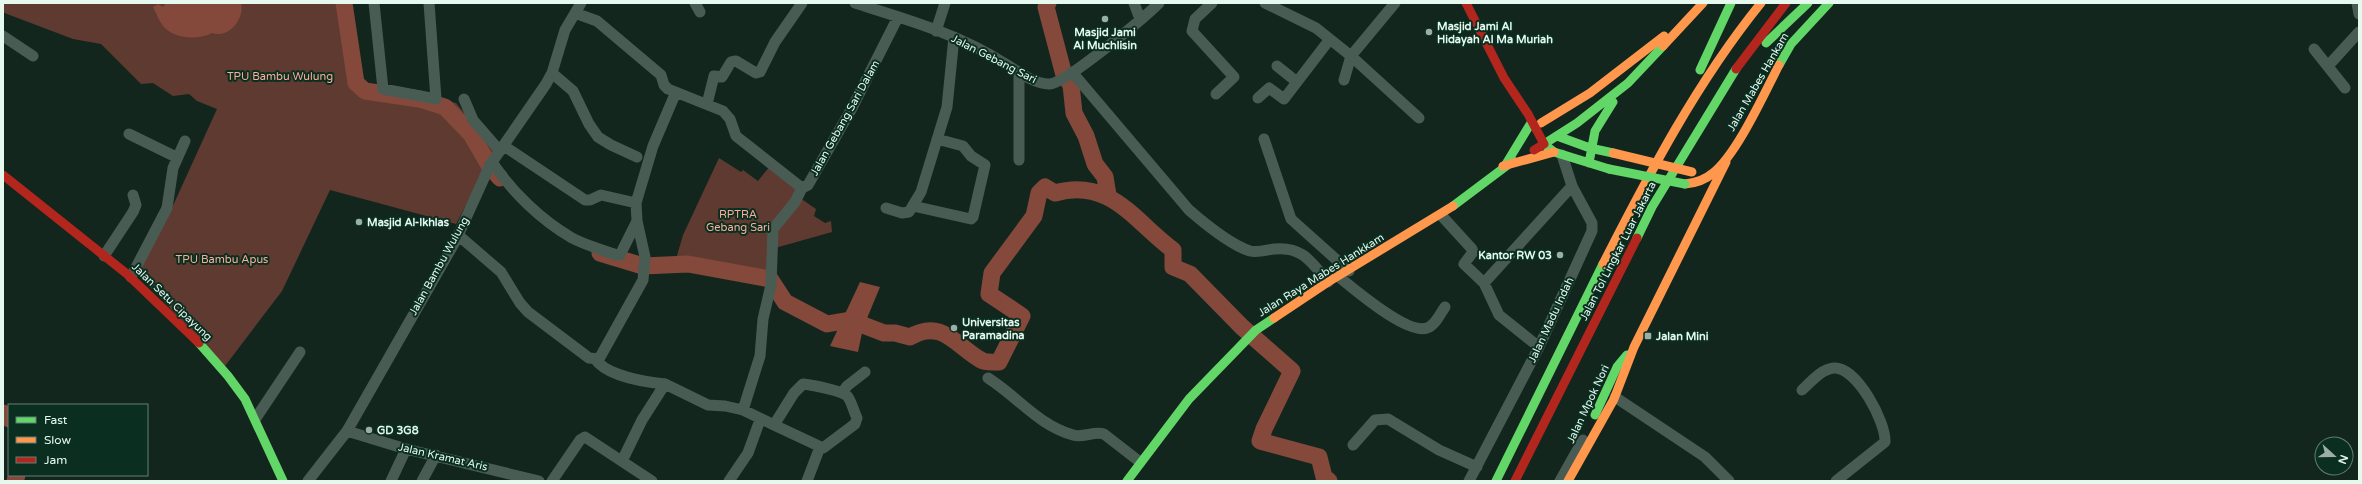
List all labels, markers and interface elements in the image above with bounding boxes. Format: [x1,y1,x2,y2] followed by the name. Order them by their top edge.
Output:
[1100,14,1110,24] marker: Masjid Jami Al Muchlisin
[1437,20,1553,47] place label: Masjid Jami Al Hidayah Al Ma Muriah
[1073,26,1137,52] place label: Masjid Jami Al Muchlisin
[1424,27,1434,37] marker: Masjid Jami Al Hidayah Al Ma Muriah
[1725,31,1791,133] street label: Jalan Mabes Hankam
[949,32,1039,86] street label: Jalan Gebang Sari
[808,58,882,178] street label: Jalan Gebang Sari Dalam
[227,70,333,83] park label: TPU Bambu Wulung
[1577,179,1659,323] street label: Jalan Tol Lingkar Luar Jakarta
[706,208,770,234] park label: RPTRA Gebang Sari
[406,214,472,318] street label: Jalan Bambu Wulung
[367,216,450,230] place label: Masjid Al-Ikhlas
[354,217,364,227] marker: Masjid Al-Ikhlas
[1256,231,1386,319] street label: Jalan Raya Mabes Hankkam
[1478,249,1552,262] place label: Kantor RW 03
[1555,250,1565,260] marker: Kantor RW 03
[176,253,268,266] park label: TPU Bambu Apus
[129,260,215,344] street label: Jalan Setu Cipayung
[1526,275,1576,365] street label: Jalan Madu Indah
[962,316,1025,342] place label: Universitas Paramadina
[949,323,959,333] marker: Universitas Paramadina
[1655,330,1709,343] place label: Jalan Mini
[1643,331,1653,341] marker: Jalan Mini
[1564,363,1612,445] street label: Jalan Mpok Nori
[8,404,148,476] legend
[44,413,68,427] text: Fast
[377,424,419,437] place label: GD 3G8
[364,425,374,435] marker: GD 3G8
[44,433,71,447] text: Slow
[2314,436,2354,476] north arrow
[397,440,489,474] street label: Jalan Kramat Aris
[44,453,67,467] text: Jam
[2335,453,2351,466] text: N

